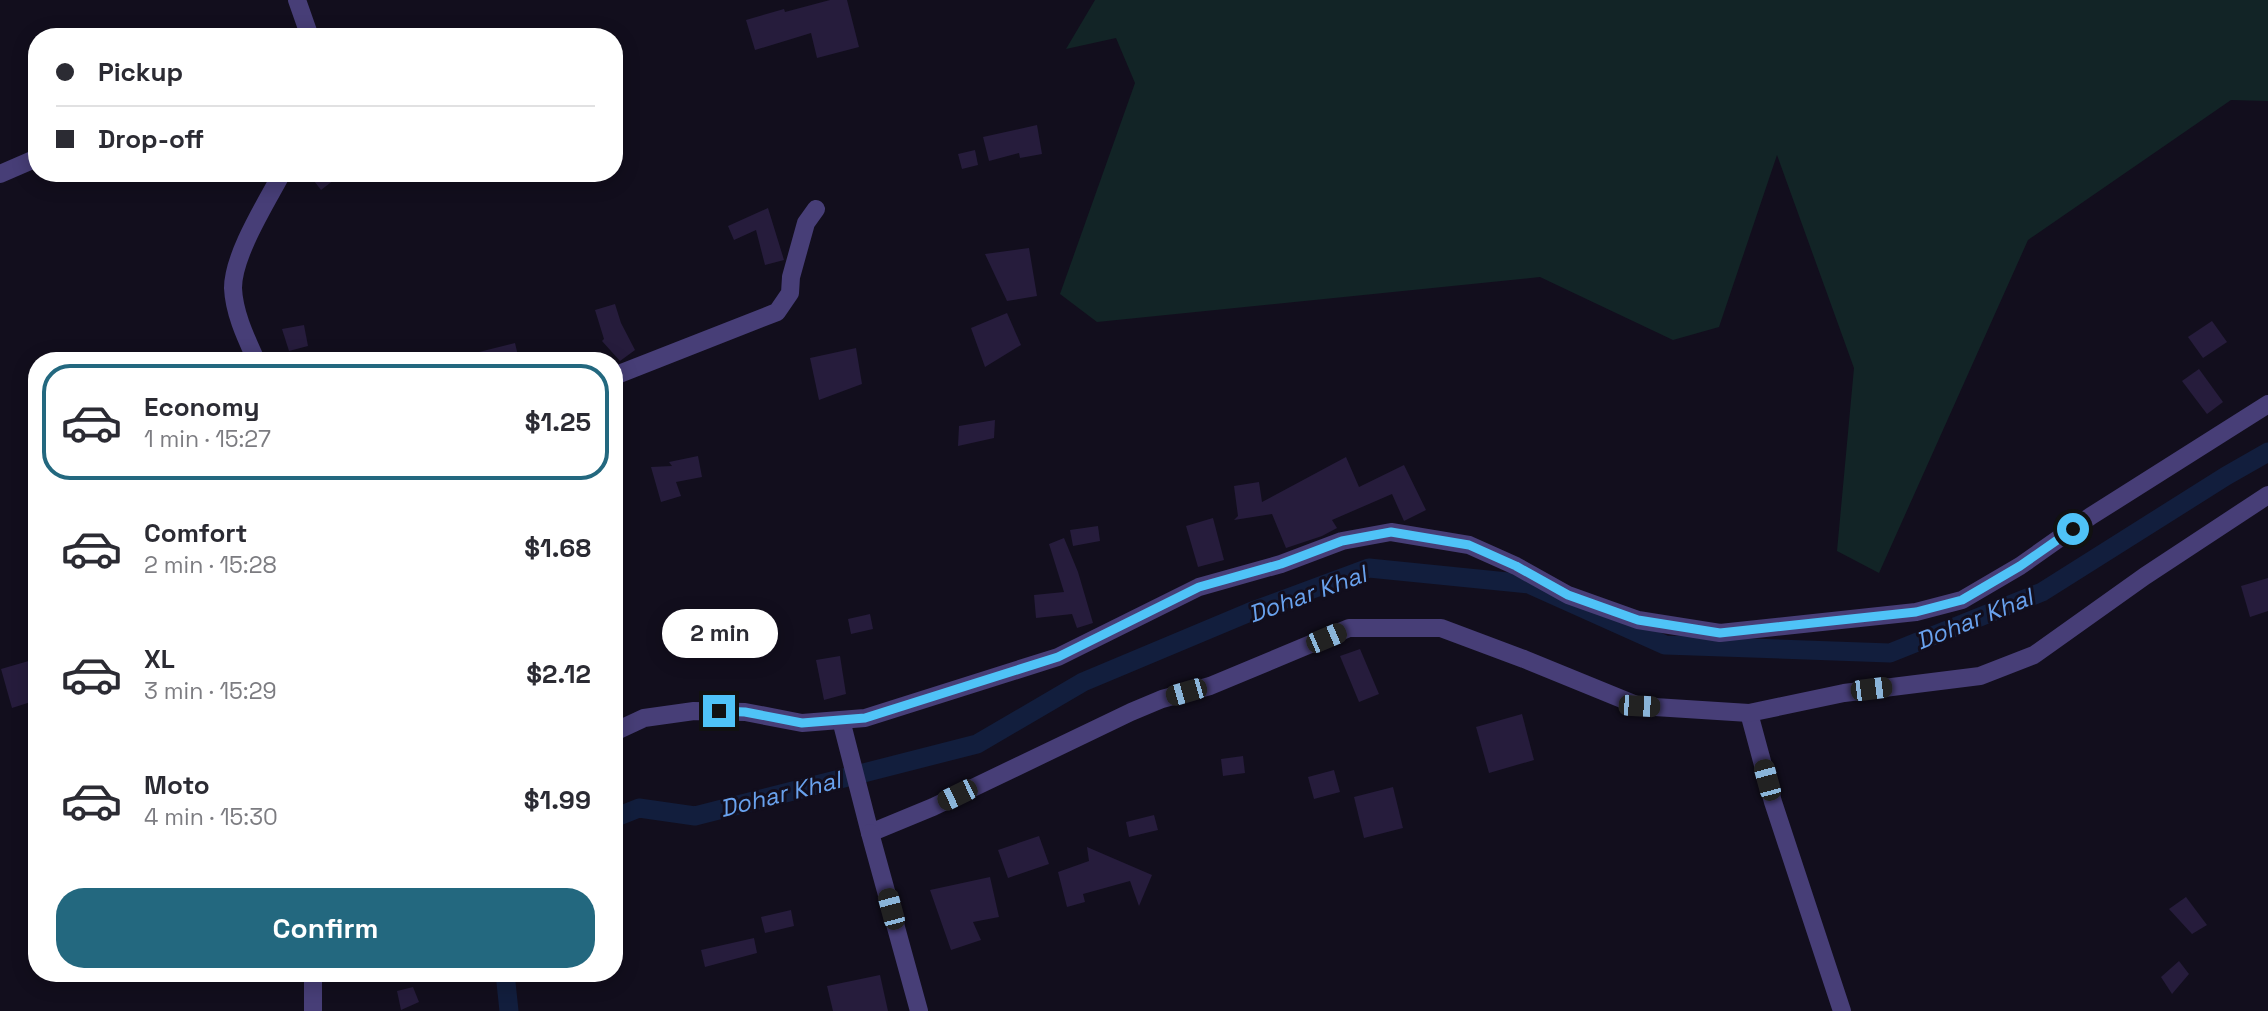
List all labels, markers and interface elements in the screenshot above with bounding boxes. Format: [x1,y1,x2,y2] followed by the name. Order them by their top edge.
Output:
[98,55,183,89] text: Pickup
[98,122,204,156] text: Drop-off
[144,390,260,424] text: Economy
[60,391,123,454] icon: car
[525,405,591,439] text: $1.25
[144,424,271,454] text: 1 min · 15:27
[2057,513,2089,545] route start
[144,516,247,550] text: Comfort
[60,517,123,580] icon: car
[524,531,591,565] text: $1.68
[144,550,277,580] text: 2 min · 15:28
[1244,557,1373,630] water label: Dohar Khal
[1911,580,2040,657] water label: Dohar Khal
[661,610,777,658] callout: 2 min
[690,618,750,648] text: 2 min
[1303,620,1350,656] car
[144,642,175,676] text: XL
[60,643,123,706] icon: car
[526,657,591,691] text: $2.12
[144,676,277,706] text: 3 min · 15:29
[1163,676,1210,708] car
[1849,676,1894,702] car
[1618,694,1661,718] car
[703,695,735,727] route end
[1752,757,1783,803] car
[716,763,847,824] water label: Dohar Khal
[144,768,210,802] text: Moto
[60,769,123,832] icon: car
[934,776,981,814] car
[524,783,591,817] text: $1.99
[144,802,278,832] text: 4 min · 15:30
[876,886,907,932] car
[56,888,595,968] button: Confirm

